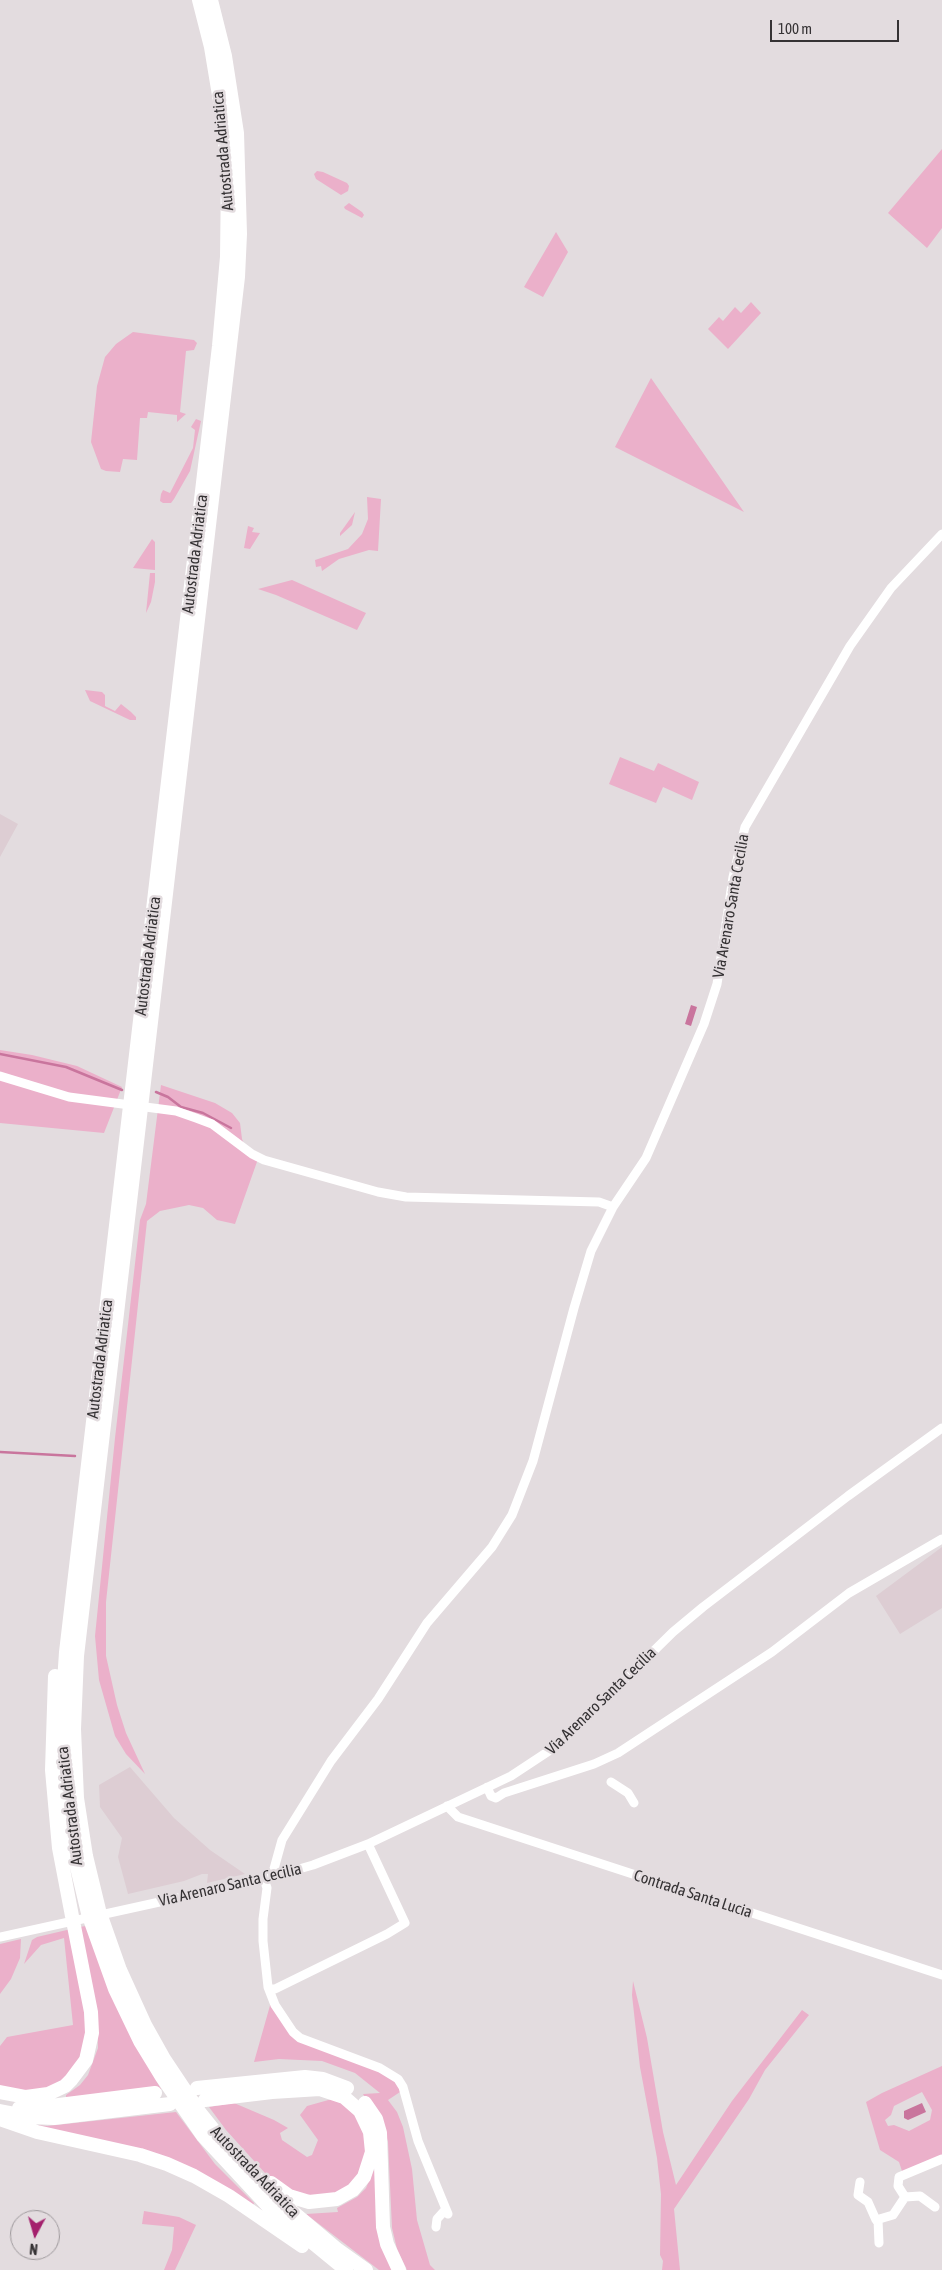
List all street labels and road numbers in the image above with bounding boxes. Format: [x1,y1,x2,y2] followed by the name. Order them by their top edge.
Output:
[208,91,238,211] street label: Autostrada Adriatica
[178,493,212,615] street label: Autostrada Adriatica
[709,832,753,980] street label: Via Arenaro Santa Cecilia
[131,895,165,1017] street label: Autostrada Adriatica
[83,1298,117,1420] street label: Autostrada Adriatica
[542,1643,660,1759] street label: Via Arenaro Santa Cecilia
[53,1745,87,1867] street label: Autostrada Adriatica
[157,1859,303,1911] street label: Via Arenaro Santa Cecilia
[631,1866,755,1922] street label: Contrada Santa Lucia
[206,2122,304,2222] street label: Autostrada Adriatica

